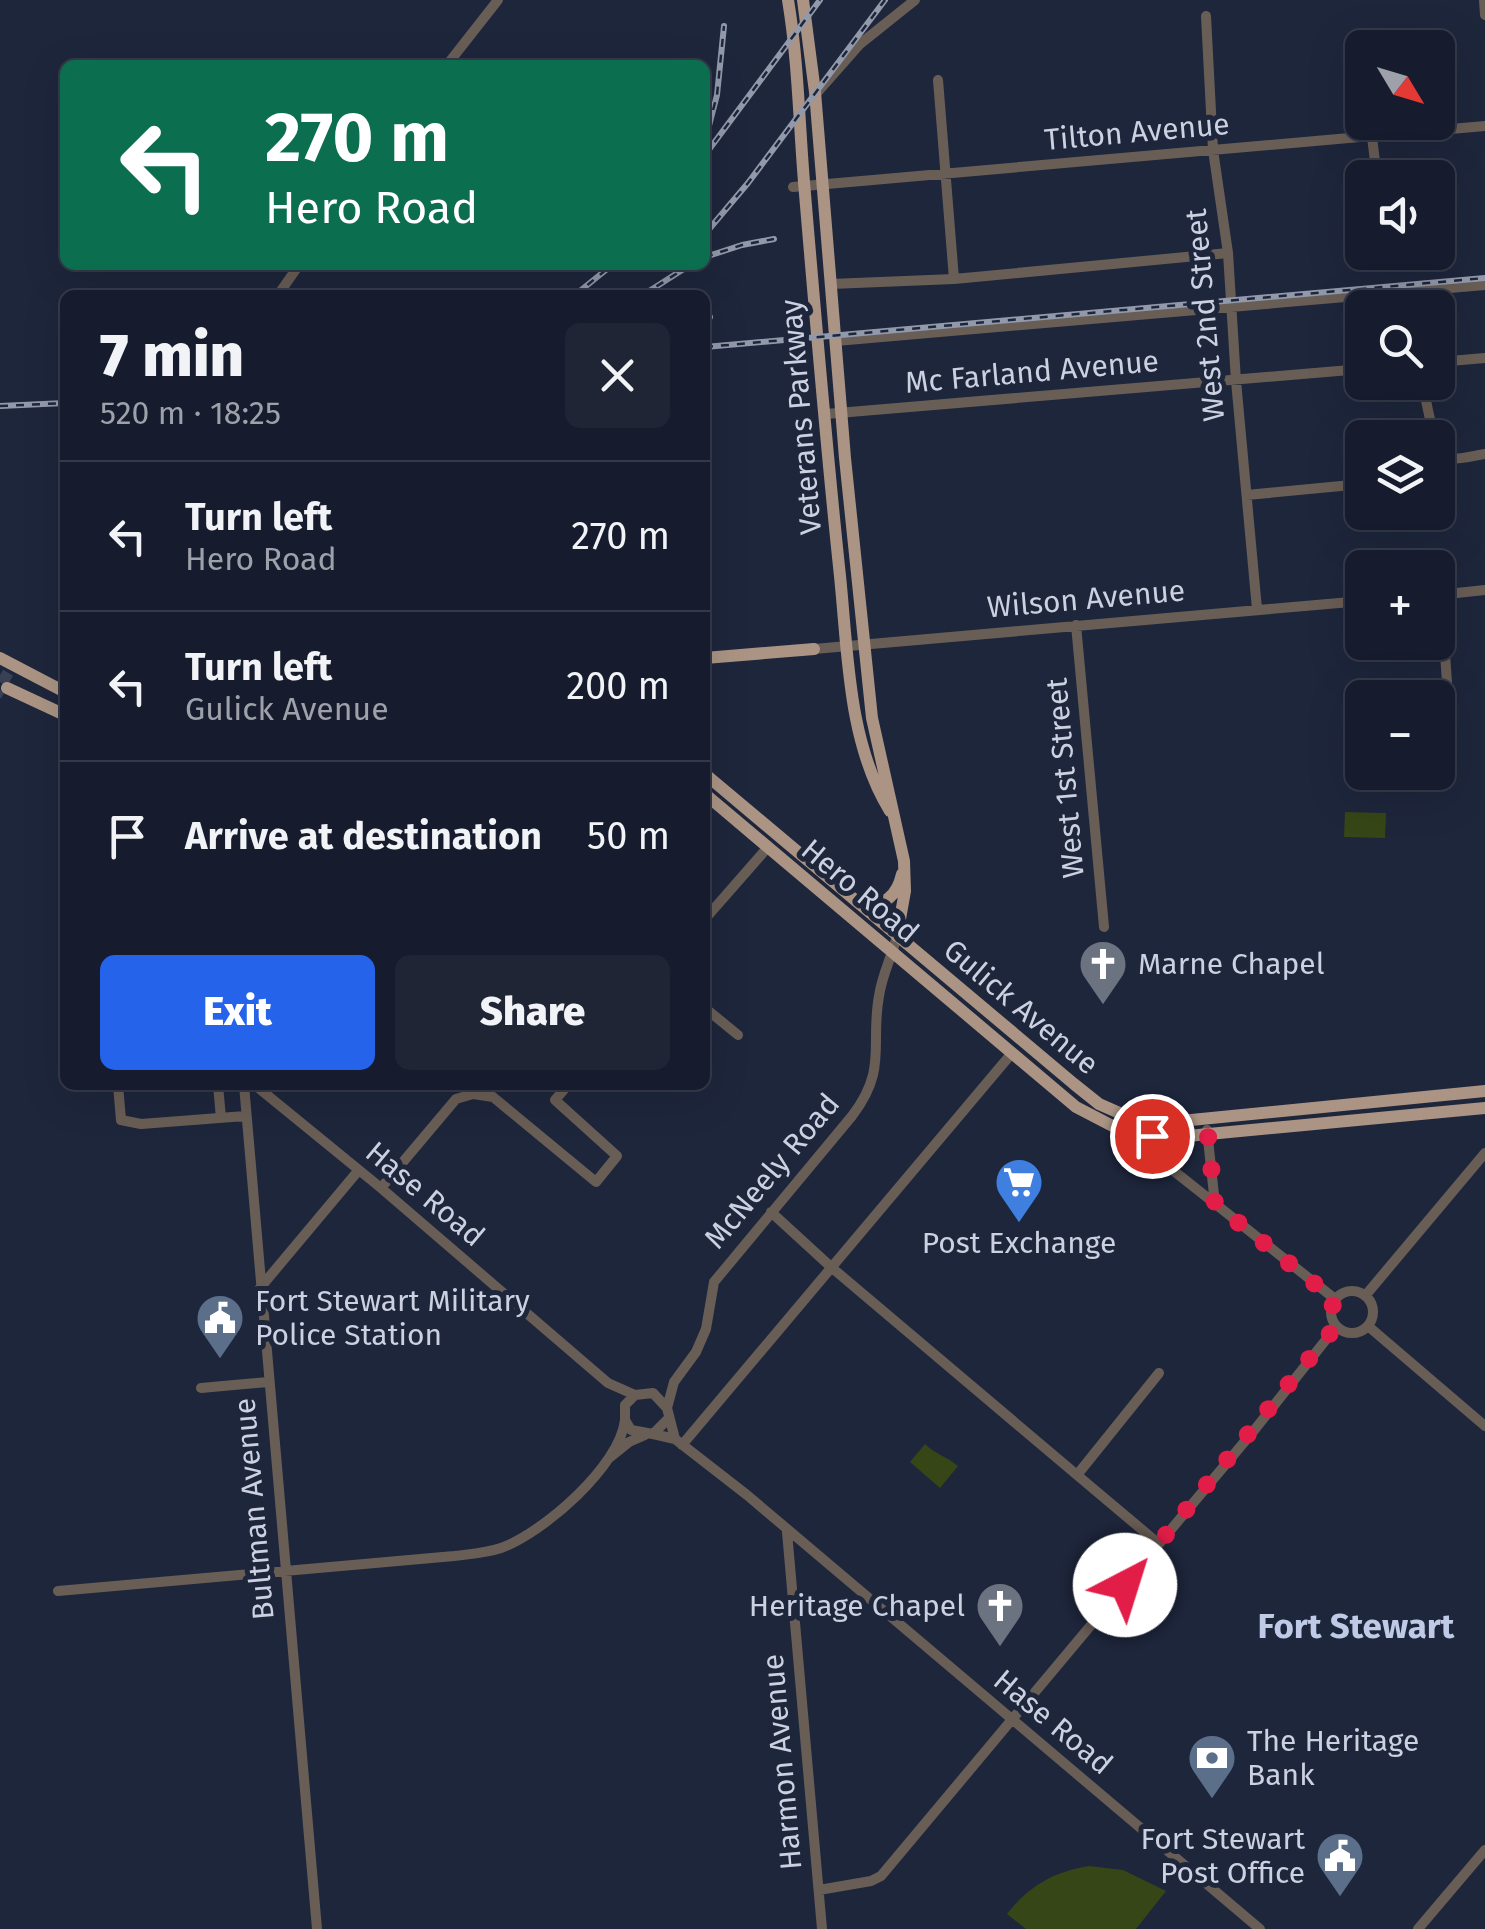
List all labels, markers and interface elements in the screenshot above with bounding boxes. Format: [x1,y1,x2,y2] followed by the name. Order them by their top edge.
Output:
[1345,30,1455,140] north arrow
[1345,30,1455,790] map controls
[265,96,449,180] text: 270 m
[100,100,230,230] icon: left
[1043,106,1231,158] street label: Tilton Avenue
[1345,160,1455,270] button: sound
[265,181,478,235] text: Hero Road
[1178,207,1232,423] street label: West 2nd Street
[1345,290,1455,400] button: search
[773,298,829,536] street label: Veterans Parkway
[100,320,244,392] text: 7 min
[565,323,670,428] button: close
[904,343,1160,401] street label: Mc Farland Avenue
[100,394,281,432] text: 520 m · 18:25
[1345,420,1455,530] button: layers
[185,494,332,540] text: Turn left
[100,509,155,564] icon: left
[571,513,670,559] text: 270 m
[185,540,337,578] text: Hero Road
[1345,550,1455,660] button: +
[985,572,1187,626] street label: Wilson Avenue
[185,644,332,690] text: Turn left
[100,659,155,714] icon: left
[566,663,670,709] text: 200 m
[1038,676,1092,880] street label: West 1st Street
[1345,680,1455,790] button: −
[185,690,389,728] text: Gulick Avenue
[100,809,155,864] icon: arrive
[185,813,542,859] text: Arrive at destination
[587,813,670,859] text: 50 m
[794,832,926,950] street label: Hero Road
[936,932,1106,1082] street label: Gulick Avenue
[1077,938,1129,1006] church icon: Marne Chapel
[1138,946,1325,982] place label: Marne Chapel
[100,955,375,1070] button: Exit
[395,955,670,1070] button: Share
[697,1086,847,1256] street label: McNeely Road
[1110,1094,1195,1179] pin
[1125,1109,1180,1164] icon: arrive
[358,1134,492,1254] street label: Hase Road
[993,1156,1045,1224] supermarket icon: Post Exchange
[922,1225,1116,1261] place label: Post Exchange
[255,1283,530,1353] place label: Fort Stewart Military Police Station
[194,1292,246,1360] public building icon: Fort Stewart Military Police Station
[226,1397,282,1621] street label: Bultman Avenue
[1073,1533,1177,1637] position arrow
[974,1580,1026,1648] church icon: Heritage Chapel
[749,1588,965,1624] place label: Heritage Chapel
[1258,1605,1455,1647] district label: Fort Stewart
[755,1653,809,1871] street label: Harmon Avenue
[986,1662,1120,1782] street label: Hase Road
[1247,1723,1419,1793] place label: The Heritage Bank
[1186,1732,1238,1800] bank icon: The Heritage Bank
[1140,1821,1305,1891] place label: Fort Stewart Post Office
[1314,1830,1366,1898] public building icon: Fort Stewart Post Office

